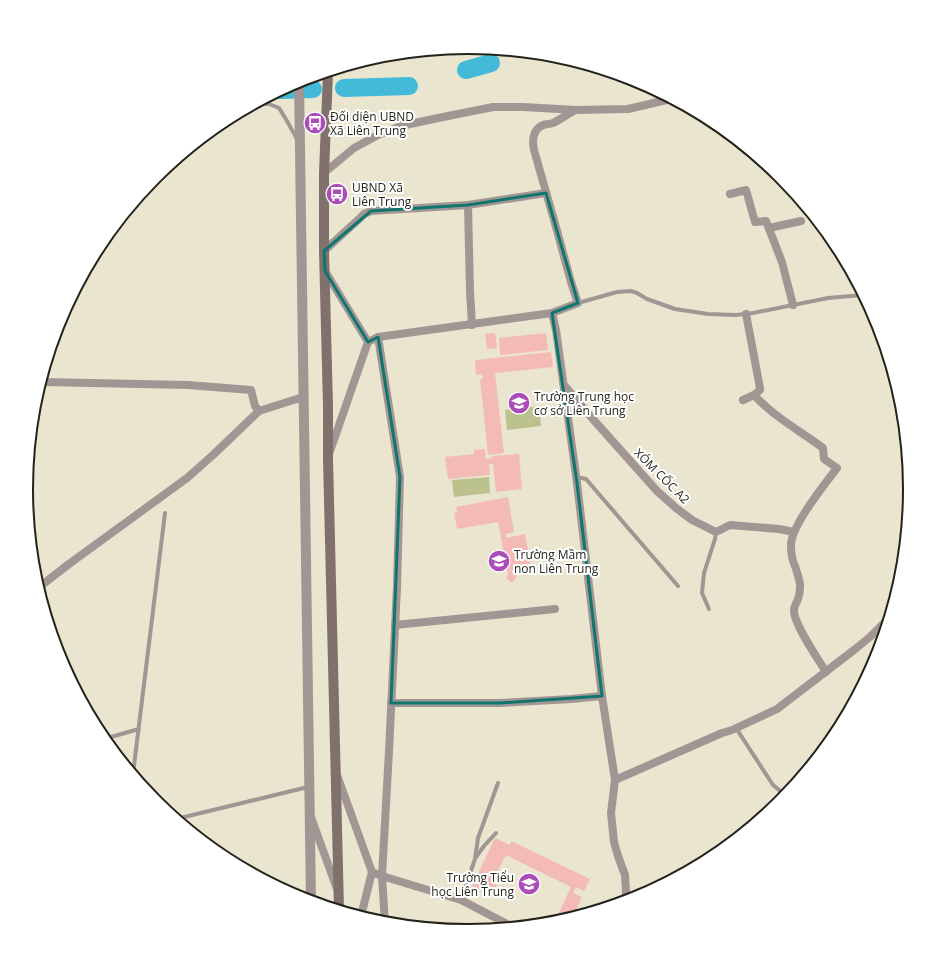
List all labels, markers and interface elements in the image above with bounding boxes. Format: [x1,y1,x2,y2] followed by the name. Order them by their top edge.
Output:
[330,108,414,139] place label: Đối diện UBND Xã Liên Trung
[302,110,328,136] bus stop icon: Đối diện UBND Xã Liên Trung
[352,179,412,210] place label: UBND Xã Liên Trung
[324,181,350,207] bus stop icon: UBND Xã Liên Trung
[534,388,634,419] place label: Trường Trung học cơ sở Liên Trung
[506,390,532,416] school or university icon: Trường Trung học cơ sở Liên Trung
[630,444,694,508] street label: XÓM CỐC A2
[514,546,599,577] place label: Trường Mầm non Liên Trung
[486,548,512,574] school or university icon: Trường Mầm non Liên Trung
[431,869,514,900] place label: Trường Tiểu học Liên Trung
[516,871,542,897] school or university icon: Trường Tiểu học Liên Trung

